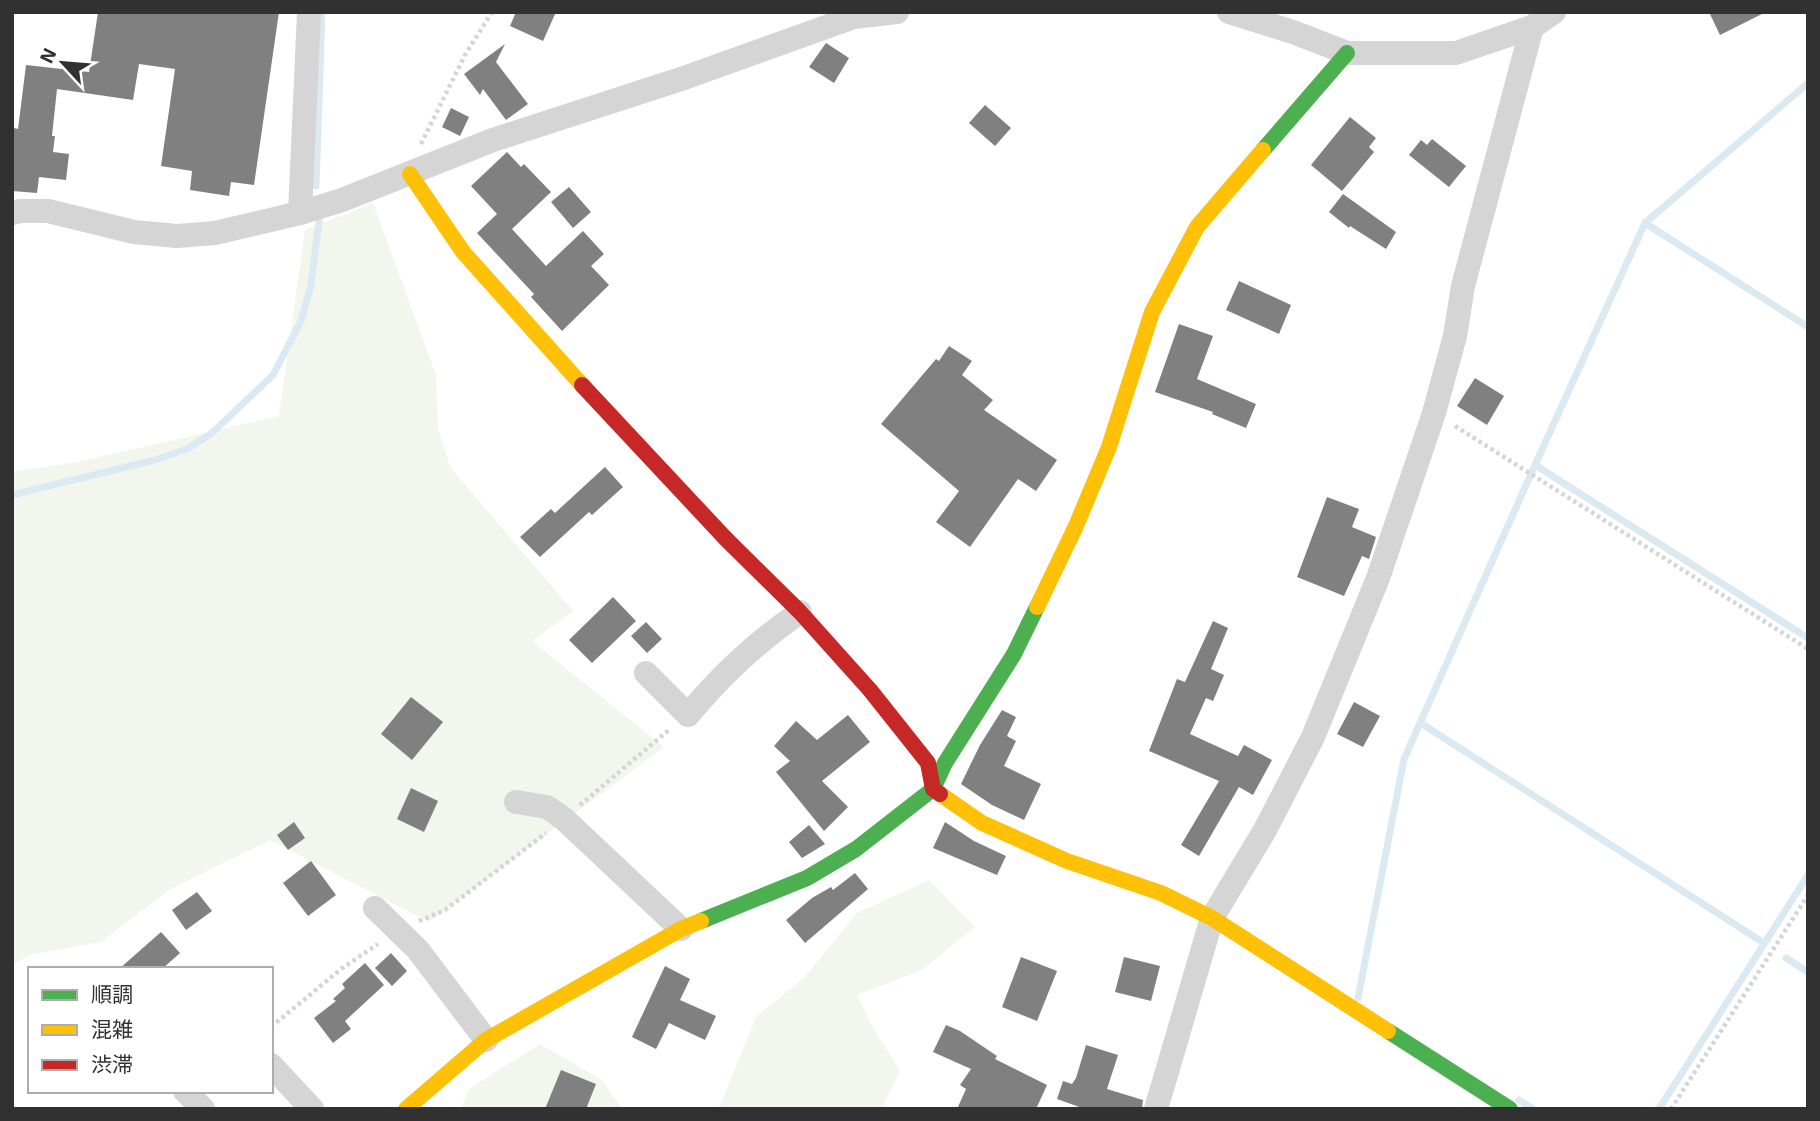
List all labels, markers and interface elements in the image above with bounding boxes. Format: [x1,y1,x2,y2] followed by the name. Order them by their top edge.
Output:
[28,28,98,98] north arrow
[34,44,61,67] text: N
[28,967,273,1093] legend
[91,981,133,1006] text: 順調
[91,1016,133,1041] text: 混雑
[91,1051,133,1076] text: 渋滞

